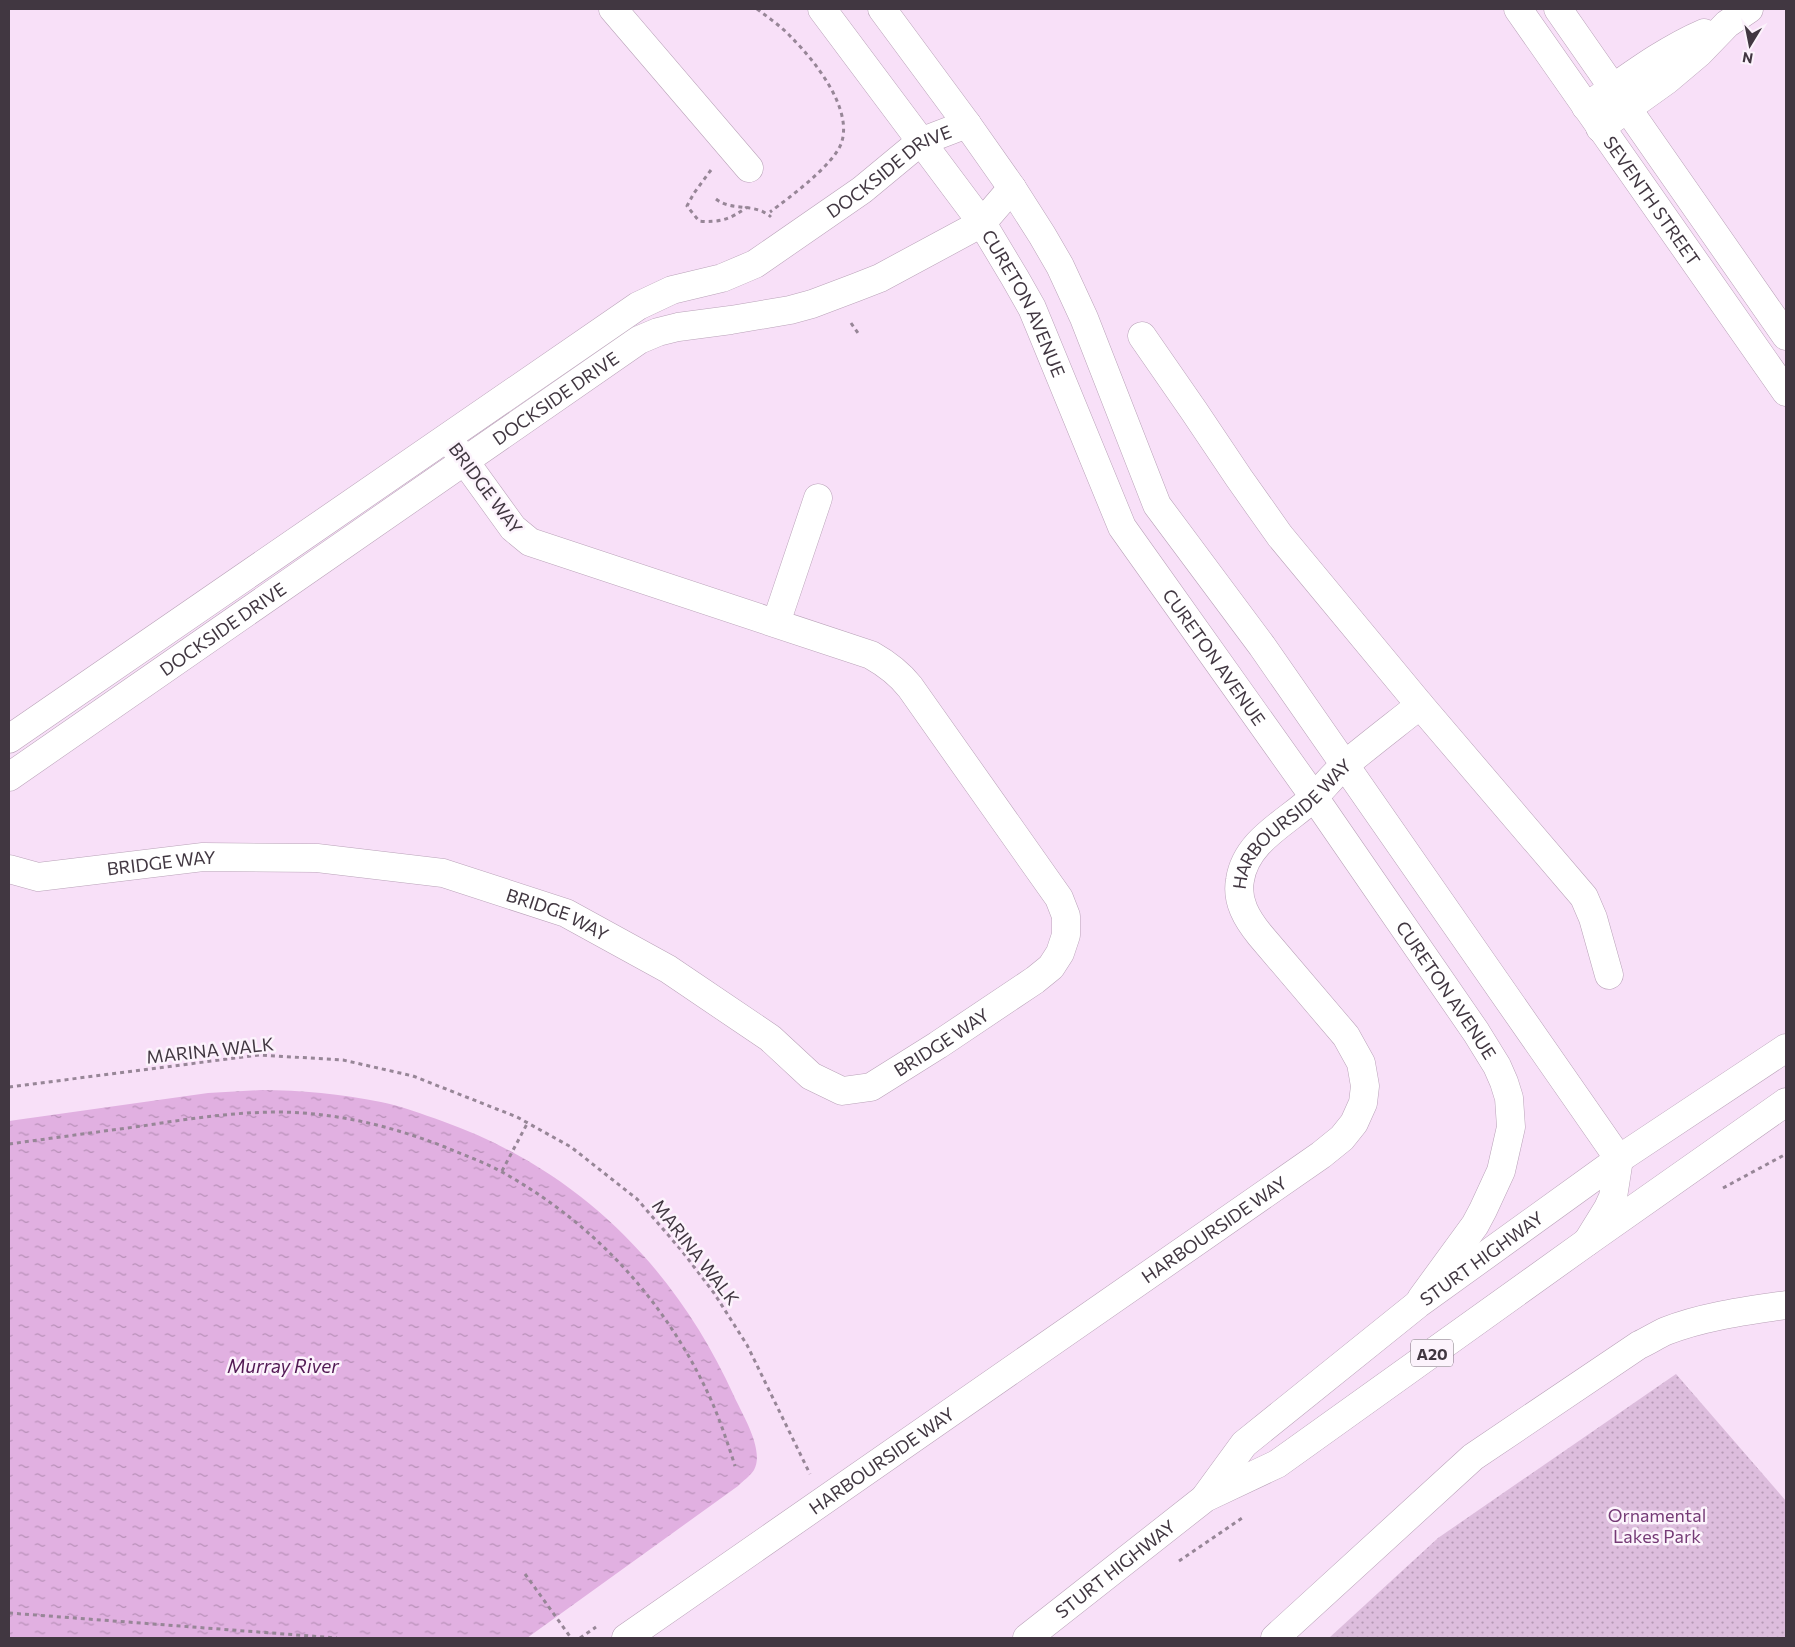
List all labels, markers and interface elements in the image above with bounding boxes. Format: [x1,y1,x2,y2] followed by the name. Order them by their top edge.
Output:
[1725,20,1775,70] north arrow
[1741,49,1754,68] text: N
[822,120,954,222] street label: DOCKSIDE DRIVE
[1599,132,1705,270] street label: SEVENTH STREET
[977,226,1070,380] street label: CURETON AVENUE
[488,347,623,449] street label: DOCKSIDE DRIVE
[444,438,528,538] street label: BRIDGE WAY
[155,577,290,680] street label: DOCKSIDE DRIVE
[1158,584,1270,730] street label: CURETON AVENUE
[1228,754,1356,891] street label: HARBOURSIDE WAY
[106,846,216,880] street label: BRIDGE WAY
[504,883,613,945] street label: BRIDGE WAY
[1392,917,1501,1063] street label: CURETON AVENUE
[890,1003,993,1081] street label: BRIDGE WAY
[145,1032,275,1068] street label: MARINA WALK
[1137,1171,1291,1288] street label: HARBOURSIDE WAY
[648,1195,744,1309] street label: MARINA WALK
[1416,1206,1548,1310] street label: STURT HIGHWAY
[1411,1340,1453,1366] road number: A20
[227,1354,340,1377] water label: Murray River
[804,1402,959,1519] street label: HARBOURSIDE WAY
[1608,1504,1706,1547] park label: Ornamental Lakes Park
[1051,1515,1180,1623] street label: STURT HIGHWAY

